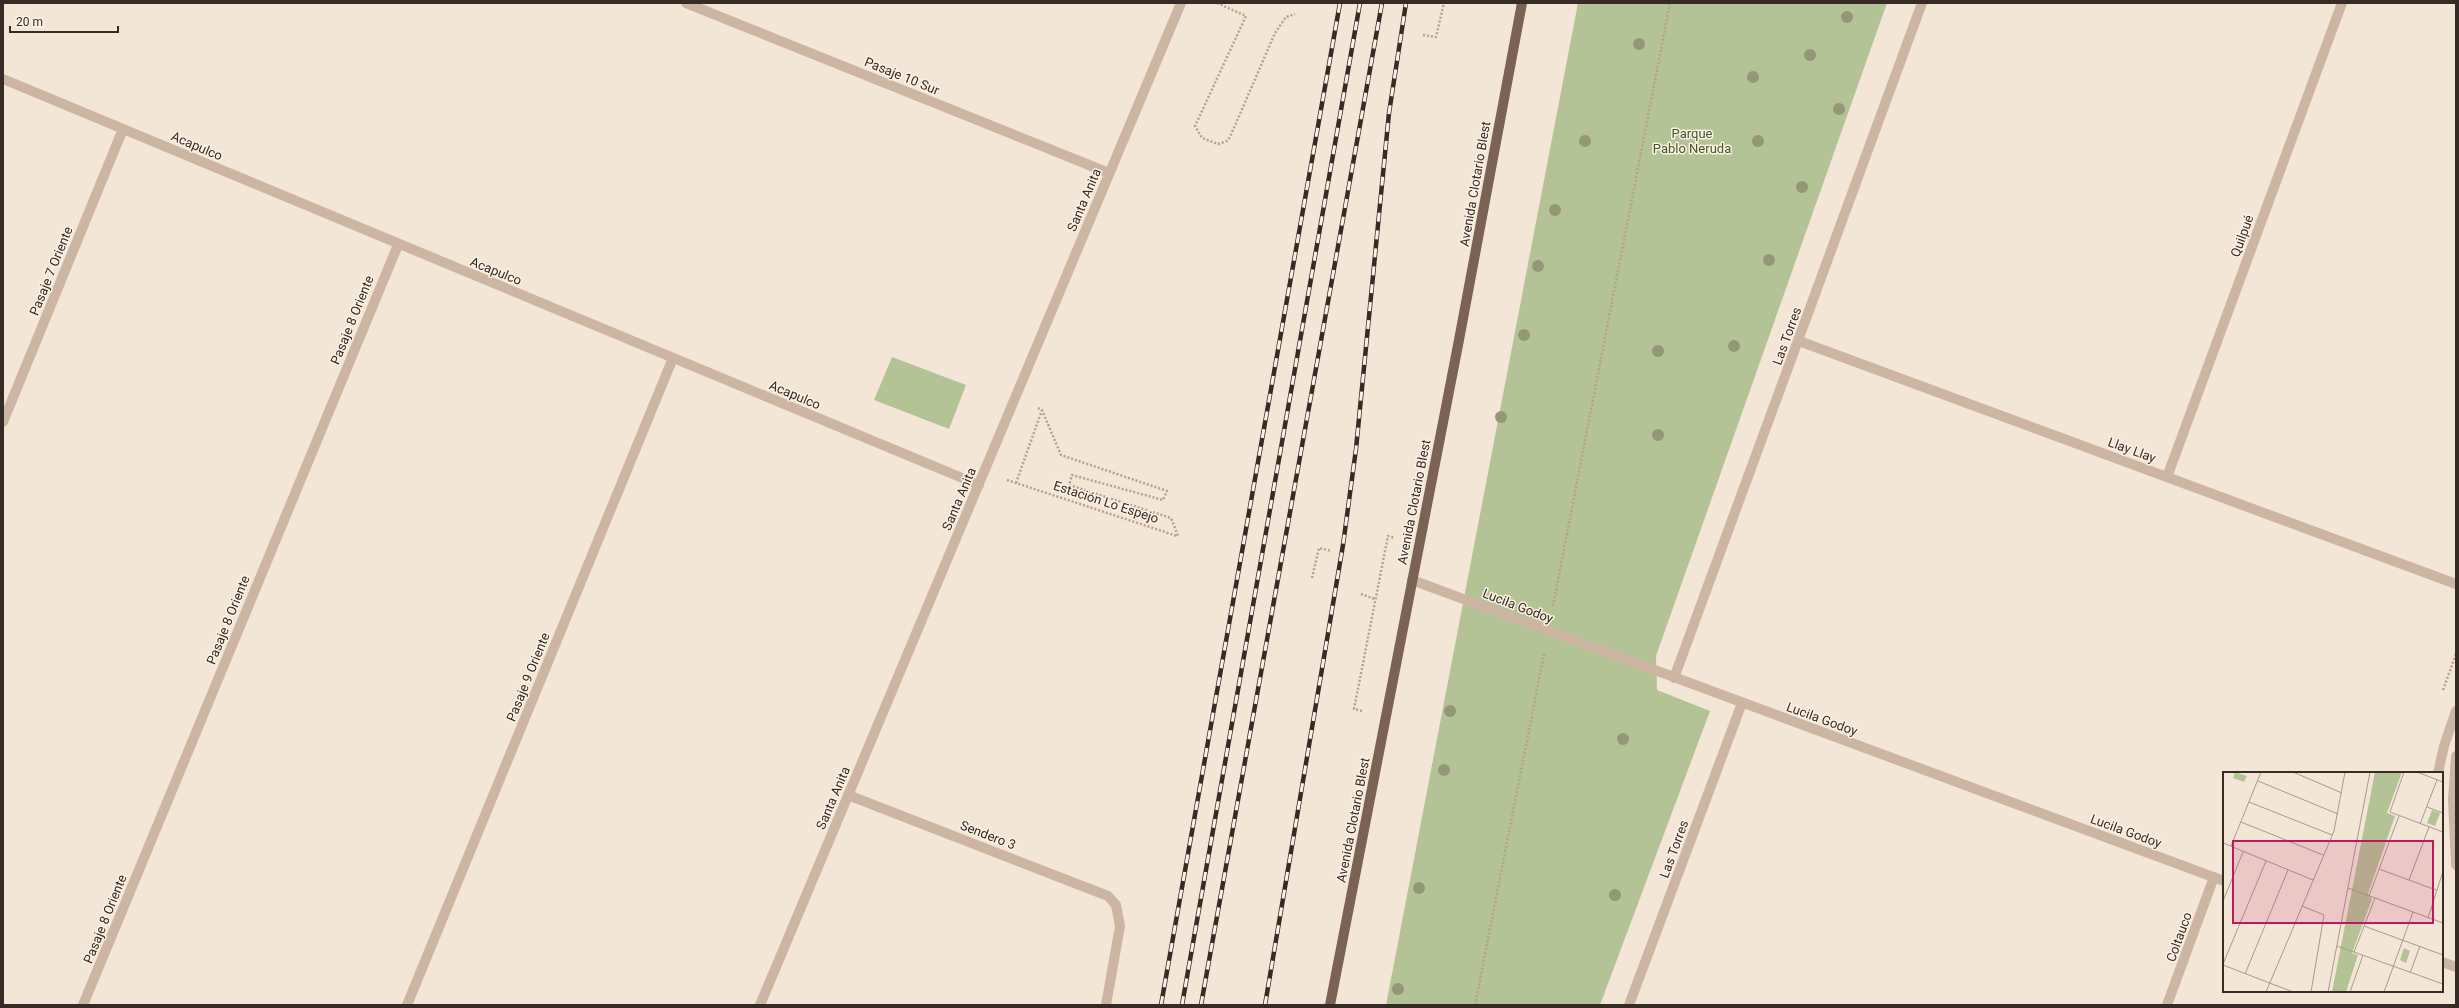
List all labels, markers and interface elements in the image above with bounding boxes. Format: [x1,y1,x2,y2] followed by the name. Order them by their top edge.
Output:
[10,8,118,34] scale bar
[16,15,43,29] text: 20 m
[862,54,942,98] street label: Pasaje 10 Sur
[1457,120,1493,248] street label: Avenida Clotario Blest
[1653,126,1731,156] park label: Parque Pablo Neruda
[169,129,225,163] street label: Acapulco
[1064,166,1104,234] street label: Santa Anita
[2227,213,2257,259] street label: Quilpué
[26,224,76,318] street label: Pasaje 7 Oriente
[468,254,524,288] street label: Acapulco
[327,273,377,367] street label: Pasaje 8 Oriente
[1770,305,1805,367] street label: Las Torres
[767,378,823,412] street label: Acapulco
[2106,434,2158,466] street label: Llay Llay
[1395,438,1433,566] street label: Avenida Clotario Blest
[939,465,979,533] street label: Santa Anita
[1052,478,1160,526] street label: Estación Lo Espejo
[203,573,253,667] street label: Pasaje 8 Oriente
[1481,586,1555,626] street label: Lucila Godoy
[503,630,553,724] street label: Pasaje 9 Oriente
[1784,699,1860,739] street label: Lucila Godoy
[1334,756,1372,884] street label: Avenida Clotario Blest
[813,764,853,832] street label: Santa Anita
[2223,772,2443,992] inset map
[2088,811,2164,851] street label: Lucila Godoy
[958,818,1018,852] street label: Sendero 3
[1657,818,1692,880] street label: Las Torres
[80,872,130,966] street label: Pasaje 8 Oriente
[2163,910,2195,964] street label: Coltauco

